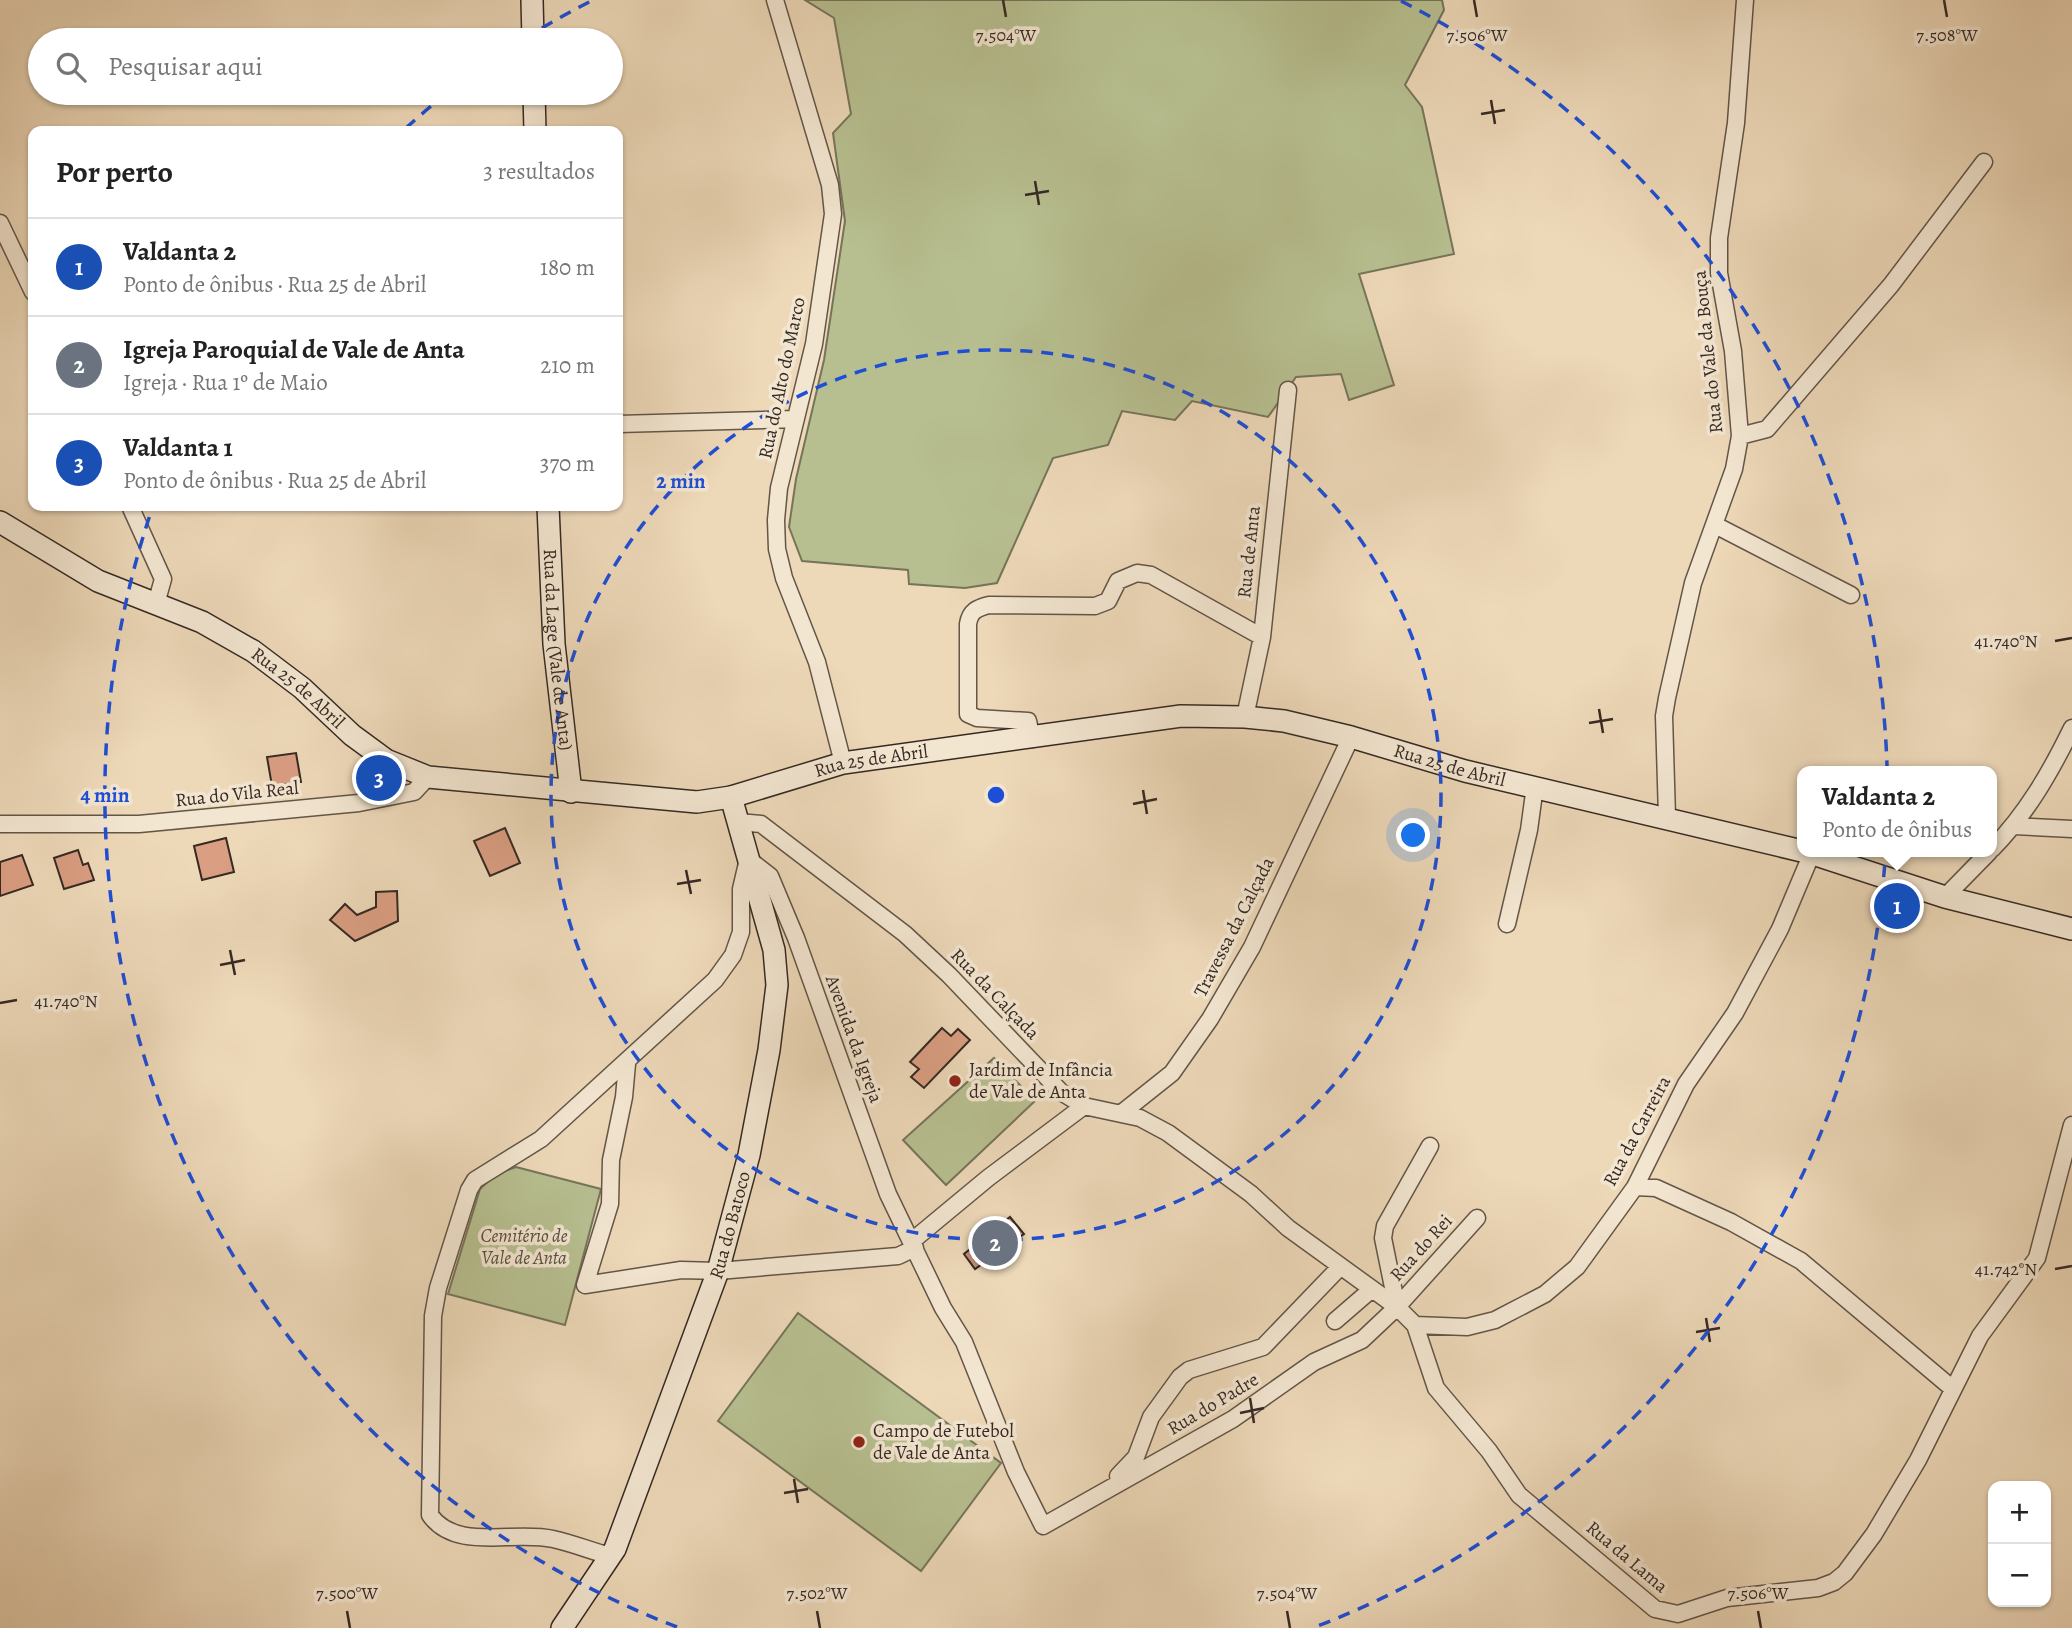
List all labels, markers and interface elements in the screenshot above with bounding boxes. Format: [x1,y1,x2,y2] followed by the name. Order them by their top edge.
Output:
[976,23,1037,47] text: 7.504°W
[1447,23,1508,47] text: 7.506°W
[1916,23,1978,47] text: 7.508°W
[28,28,623,105] search box
[52,48,90,86] icon: search
[108,49,263,84] text: Pesquisar aqui
[56,152,173,192] text: Por perto
[483,156,595,187] text: 3 resultados
[123,234,236,269] text: Valdanta 2
[75,252,83,283] text: 1
[540,252,595,283] text: 180 m
[123,269,426,300] text: Ponto de ônibus · Rua 25 de Abril
[1687,269,1729,435] street label: Rua do Vale da Bouça
[752,295,812,461] street label: Rua do Alto do Marco
[123,332,465,367] text: Igreja Paroquial de Vale de Anta
[73,350,85,381] text: 2
[540,350,595,381] text: 210 m
[123,367,328,398] text: Igreja · Rua 1º de Maio
[123,430,233,465] text: Valdanta 1
[74,448,84,479] text: 3
[540,448,595,479] text: 370 m
[123,465,426,496] text: Ponto de ônibus · Rua 25 de Abril
[656,467,706,495] text: 2 min
[1231,504,1267,599] street label: Rua de Anta
[537,548,579,752] street label: Rua da Lage (Vale de Anta)
[1974,629,2038,653] text: 41.740°N
[246,641,351,735] street label: Rua 25 de Abril
[1391,737,1509,793] street label: Rua 25 de Abril
[811,738,930,784] street label: Rua 25 de Abril
[356,752,402,804] pin: 3
[1797,766,1997,857] popup
[174,775,300,813] street label: Rua do Vila Real
[1822,779,1935,814] text: Valdanta 2
[80,781,130,809] text: 4 min
[984,783,1008,807] centre of rings
[1822,814,1972,845] text: Ponto de ônibus
[1396,818,1430,852] your location
[1187,852,1281,1001] street label: Travessa da Calçada
[1874,880,1920,932] pin: 1
[945,943,1045,1046] street label: Rua da Calçada
[819,971,889,1107] street label: Avenida da Igreja
[34,989,98,1013] text: 41.740°N
[969,1057,1113,1105] place label: Jardim de Infância de Vale de Anta
[1597,1071,1677,1191] street label: Rua da Carreira
[947,1073,963,1089] marker: Jardim de Infância de Vale de Anta
[703,1168,757,1283] street label: Rua do Batoco
[1384,1209,1458,1287] street label: Rua do Rei
[972,1217,1018,1269] pin: 2
[480,1223,568,1271] park label: Cemitério de Vale de Anta
[1975,1257,2037,1281] text: 41.742°N
[1163,1367,1263,1441] street label: Rua do Padre
[873,1418,1014,1466] place label: Campo de Futebol de Vale de Anta
[851,1434,867,1450] marker: Campo de Futebol de Vale de Anta
[1988,1481,2051,1607] map controls
[1988,1481,2051,1544] button: +
[1580,1515,1674,1599] street label: Rua da Lama
[1988,1544,2051,1607] button: −
[316,1581,378,1605] text: 7.500°W
[786,1581,848,1605] text: 7.502°W
[1257,1581,1318,1605] text: 7.504°W
[1728,1581,1789,1605] text: 7.506°W

